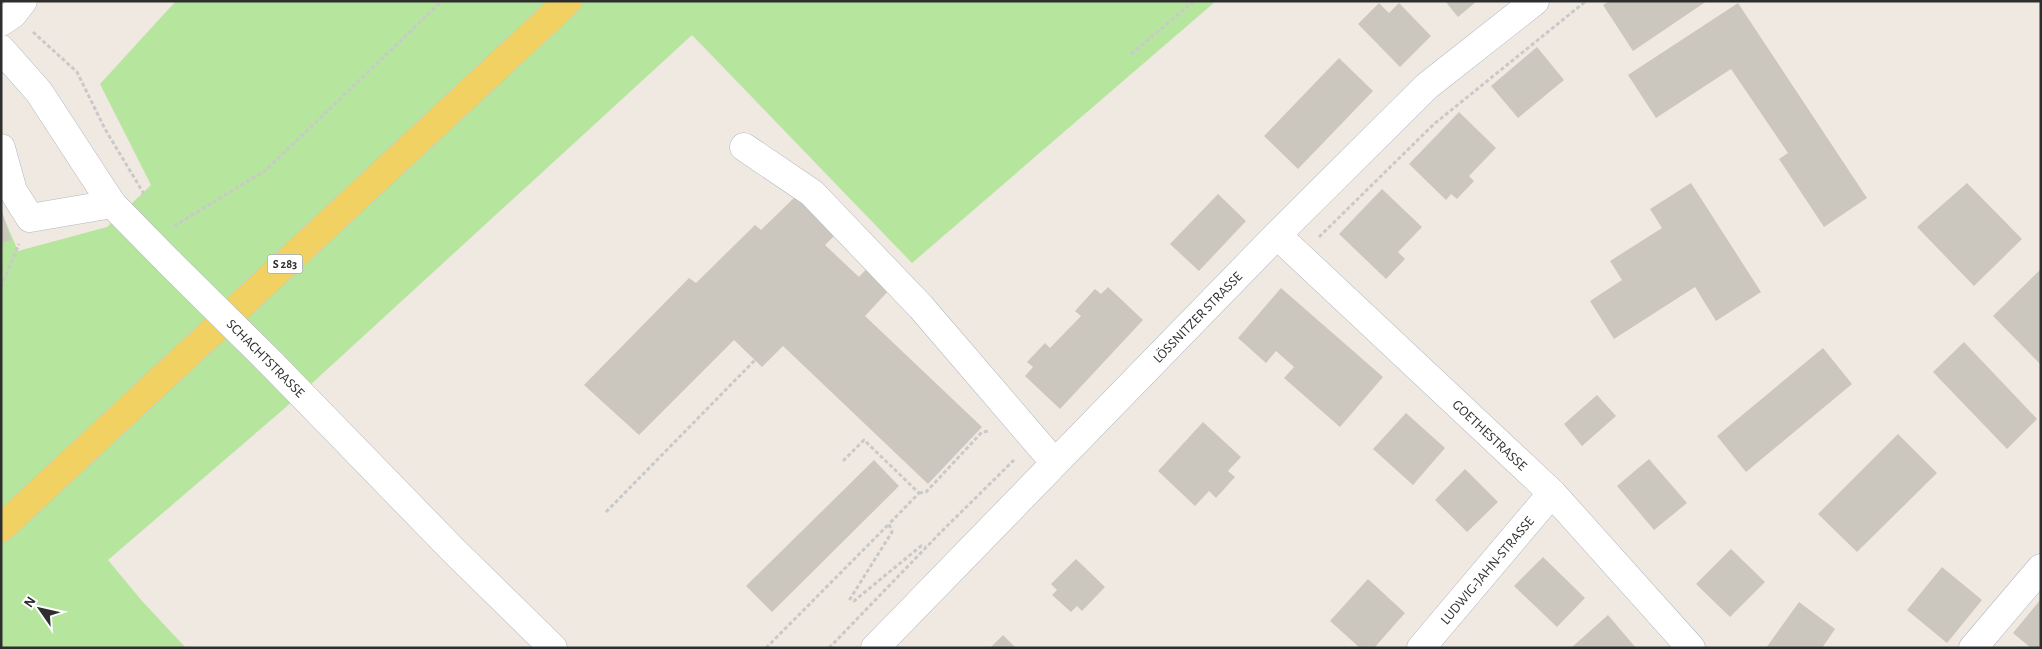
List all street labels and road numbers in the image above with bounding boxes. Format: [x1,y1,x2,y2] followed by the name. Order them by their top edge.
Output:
[268,254,302,274] road number: S 283
[1151,269,1245,366] street label: LÖSSNITZER STRASSE
[224,317,307,401] street label: SCHACHTSTRASSE
[1449,397,1529,474] street label: GOETHESTRASSE
[1438,514,1537,627] street label: LUDWIG-JAHN-STRASSE

